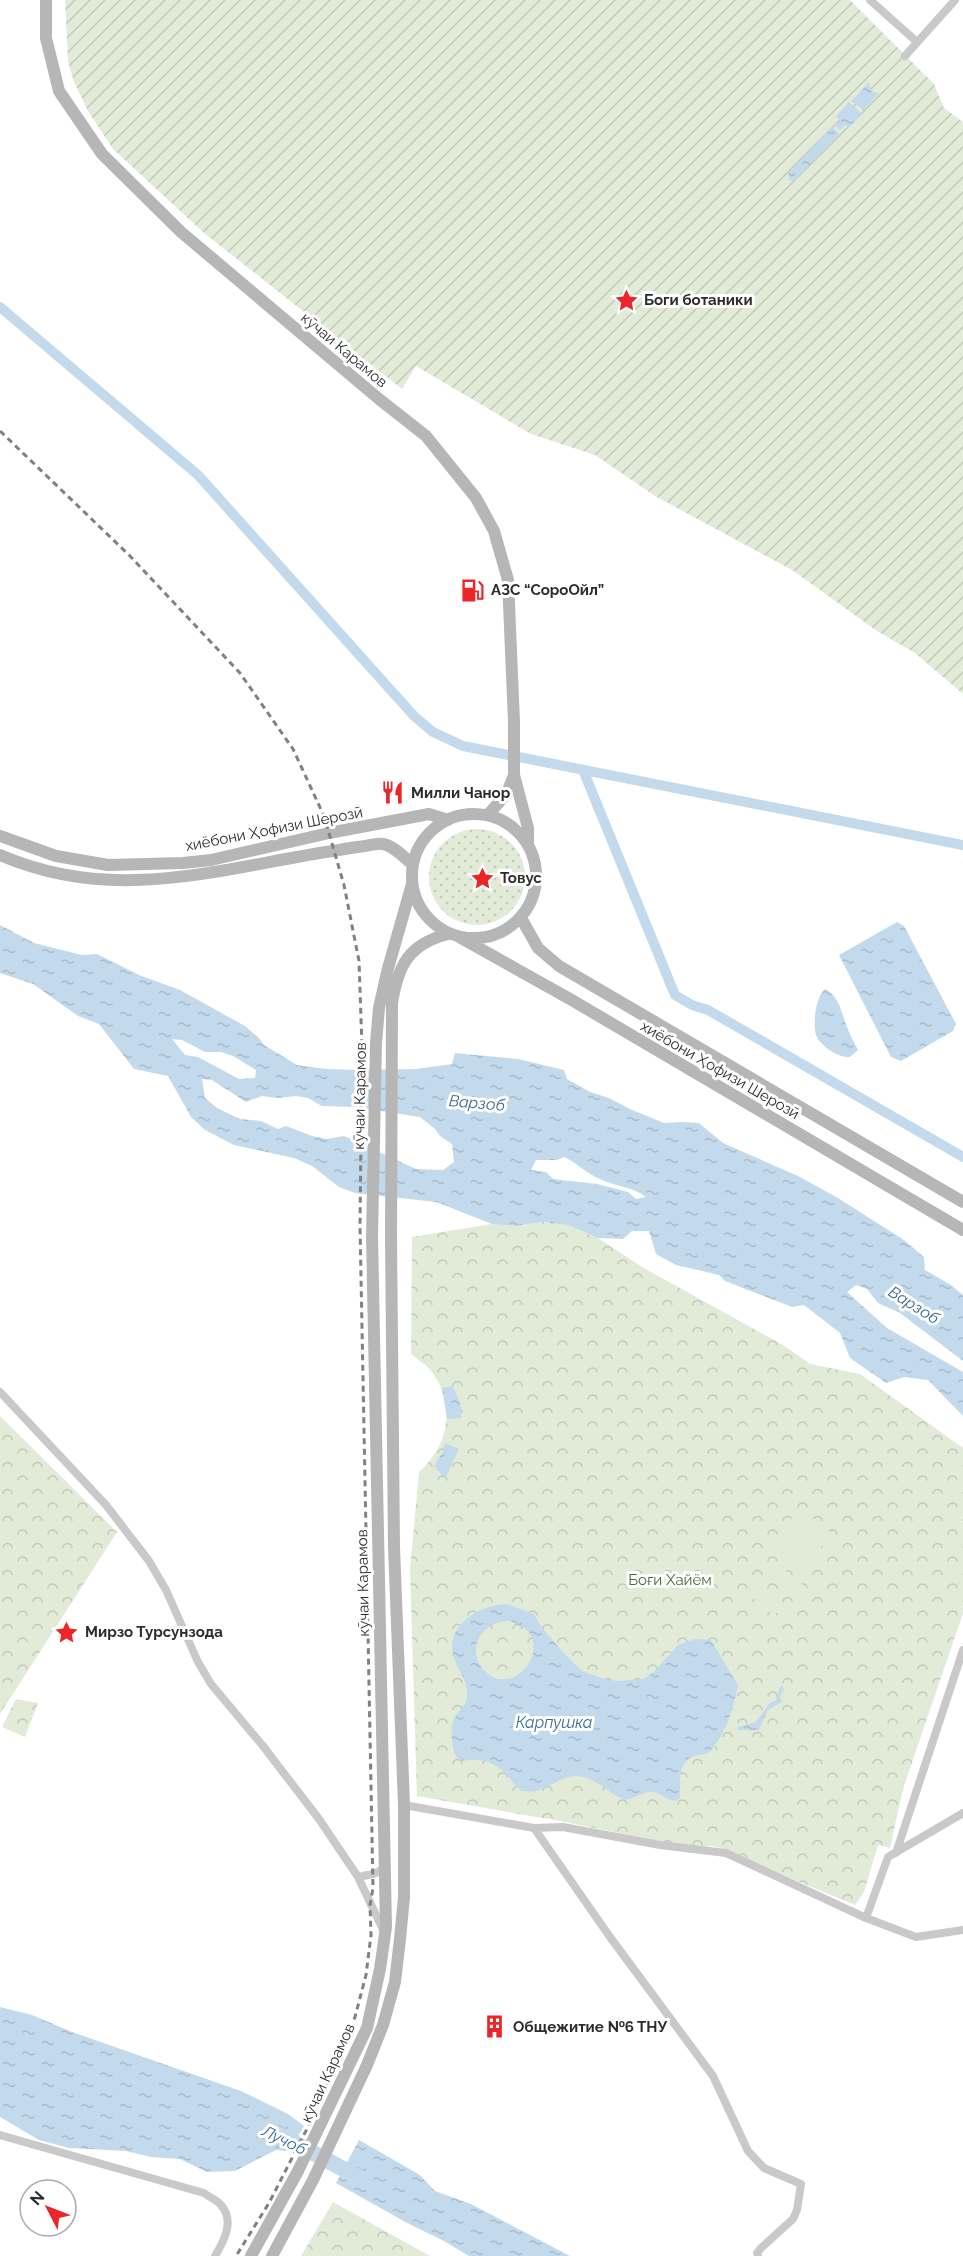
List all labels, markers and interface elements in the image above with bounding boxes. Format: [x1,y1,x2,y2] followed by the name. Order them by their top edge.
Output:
[613,287,639,313] place icon: Боги ботаники
[644,291,753,309] place label: Боги ботаники
[297,309,391,391] street label: кӯчаи Карамов
[460,577,486,603] fuel station icon: АЗС “СороОйл”
[491,581,604,599] place label: АЗС “СороОйл”
[380,780,406,806] restaurant icon: Милли Чанор
[411,784,511,802] place label: Милли Чанор
[184,803,364,855] street label: хиёбони Ҳофизи Шерозӣ
[469,865,495,891] place icon: Товус
[500,869,542,887] place label: Товус
[637,1017,803,1123] street label: хиёбони Ҳофизи Шерозӣ
[350,1042,370,1150] street label: кӯчаи Карамов
[448,1091,506,1115] water label: Варзоб
[885,1282,943,1328] water label: Варзоб
[353,1529,373,1637] street label: кӯчаи Карамов
[628,1571,712,1589] park label: Боғи Хайём
[54,1619,80,1645] place icon: Мирзо Турсунзода
[85,1623,223,1641] place label: Мирзо Турсунзода
[516,1713,593,1732] water label: Карпушка
[482,2014,508,2040] building icon: Общежитие №6 ТНУ
[513,2018,667,2036] place label: Общежитие №6 ТНУ
[297,2021,359,2125] street label: кӯчаи Карамов
[258,2121,310,2159] water label: Лучоб
[18,2178,78,2238] north arrow
[26,2187,48,2209] text: N

